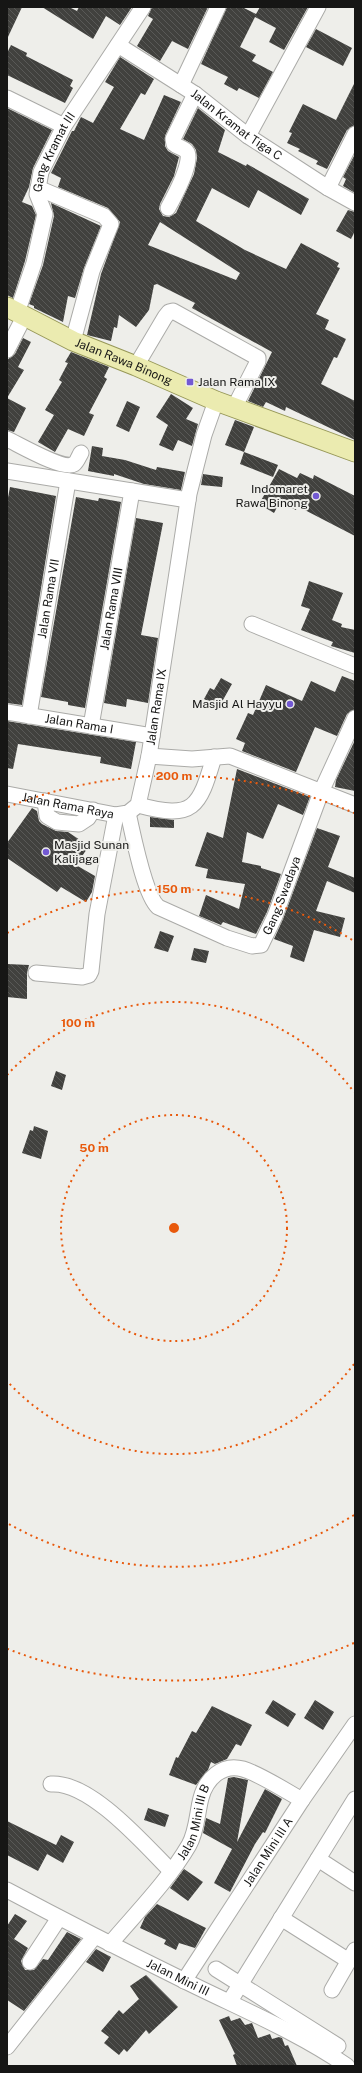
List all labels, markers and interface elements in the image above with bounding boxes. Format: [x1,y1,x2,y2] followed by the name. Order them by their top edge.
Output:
[188,86,285,163] street label: Jalan Kramat Tiga C
[30,110,78,193] street label: Gang Kramat III
[73,336,174,388] street label: Jalan Rawa Binong
[198,375,276,389] place label: Jalan Rama IX
[185,377,195,387] marker: Jalan Rama IX
[236,482,308,510] place label: Indomaret Rawa Binong
[311,491,321,501] marker: Indomaret Rawa Binong
[35,558,62,639] street label: Jalan Rama VII
[97,566,126,651] street label: Jalan Rama VIII
[144,667,169,746] street label: Jalan Rama IX
[192,697,282,711] place label: Masjid Al Hayyu
[285,699,295,709] marker: Masjid Al Hayyu
[44,711,114,736] street label: Jalan Rama I
[156,769,192,783] text: 200 m
[21,790,115,821] street label: Jalan Rama Raya
[54,838,129,866] place label: Masjid Sunan Kalijaga
[41,847,51,857] marker: Masjid Sunan Kalijaga
[260,854,303,937] street label: Gang Swadaya
[157,882,191,896] text: 150 m
[61,1016,95,1030] text: 100 m
[79,1141,109,1155] text: 50 m
[167,1221,181,1235] centre of rings
[174,1782,213,1863] street label: Jalan Mini III B
[241,1814,296,1889] street label: Jalan Mini III A
[144,1956,212,1999] street label: Jalan Mini III

